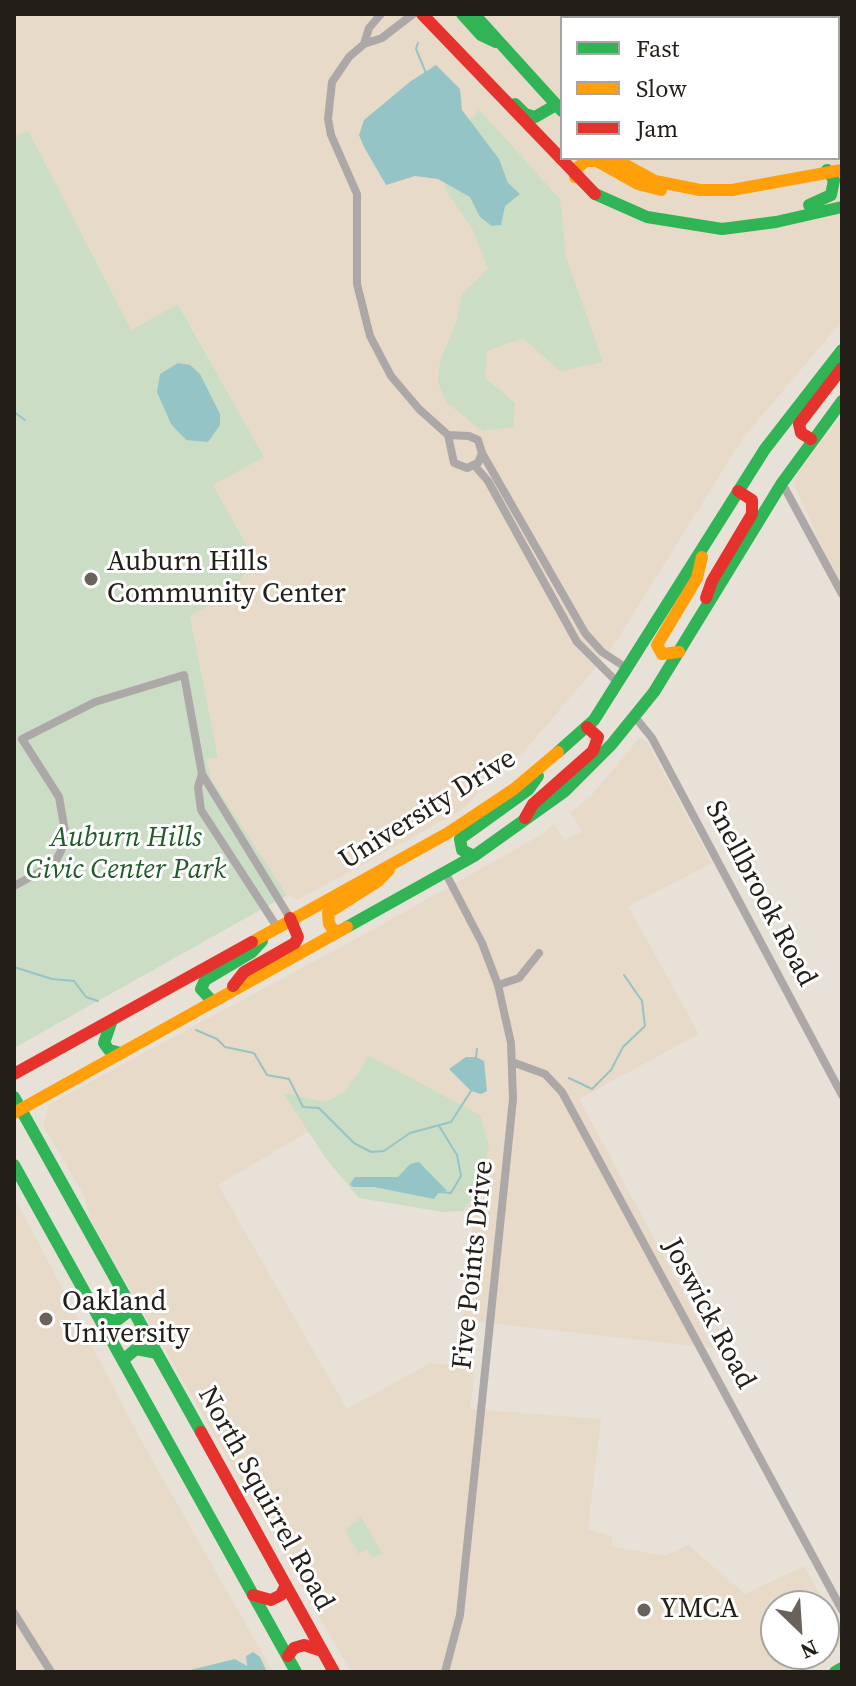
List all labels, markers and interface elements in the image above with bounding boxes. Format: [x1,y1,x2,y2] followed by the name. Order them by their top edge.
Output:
[560,16,840,160] legend
[636,32,679,65] text: Fast
[636,72,687,105] text: Slow
[636,112,678,145] text: Jam
[107,546,346,612] place label: Auburn Hills Community Center
[82,570,100,588] marker: Auburn Hills Community Center
[334,742,522,878] street label: University Drive
[697,795,823,993] street label: Snellbrook Road
[26,822,226,888] park label: Auburn Hills Civic Center Park
[446,1159,502,1371] street label: Five Points Drive
[654,1233,762,1395] street label: Joswick Road
[62,1286,190,1352] place label: Oakland University
[37,1310,55,1328] marker: Oakland University
[190,1381,340,1617] street label: North Squirrel Road
[760,1590,840,1670] north arrow
[660,1593,739,1627] place label: YMCA
[635,1601,653,1619] marker: YMCA
[796,1633,823,1667] text: N

